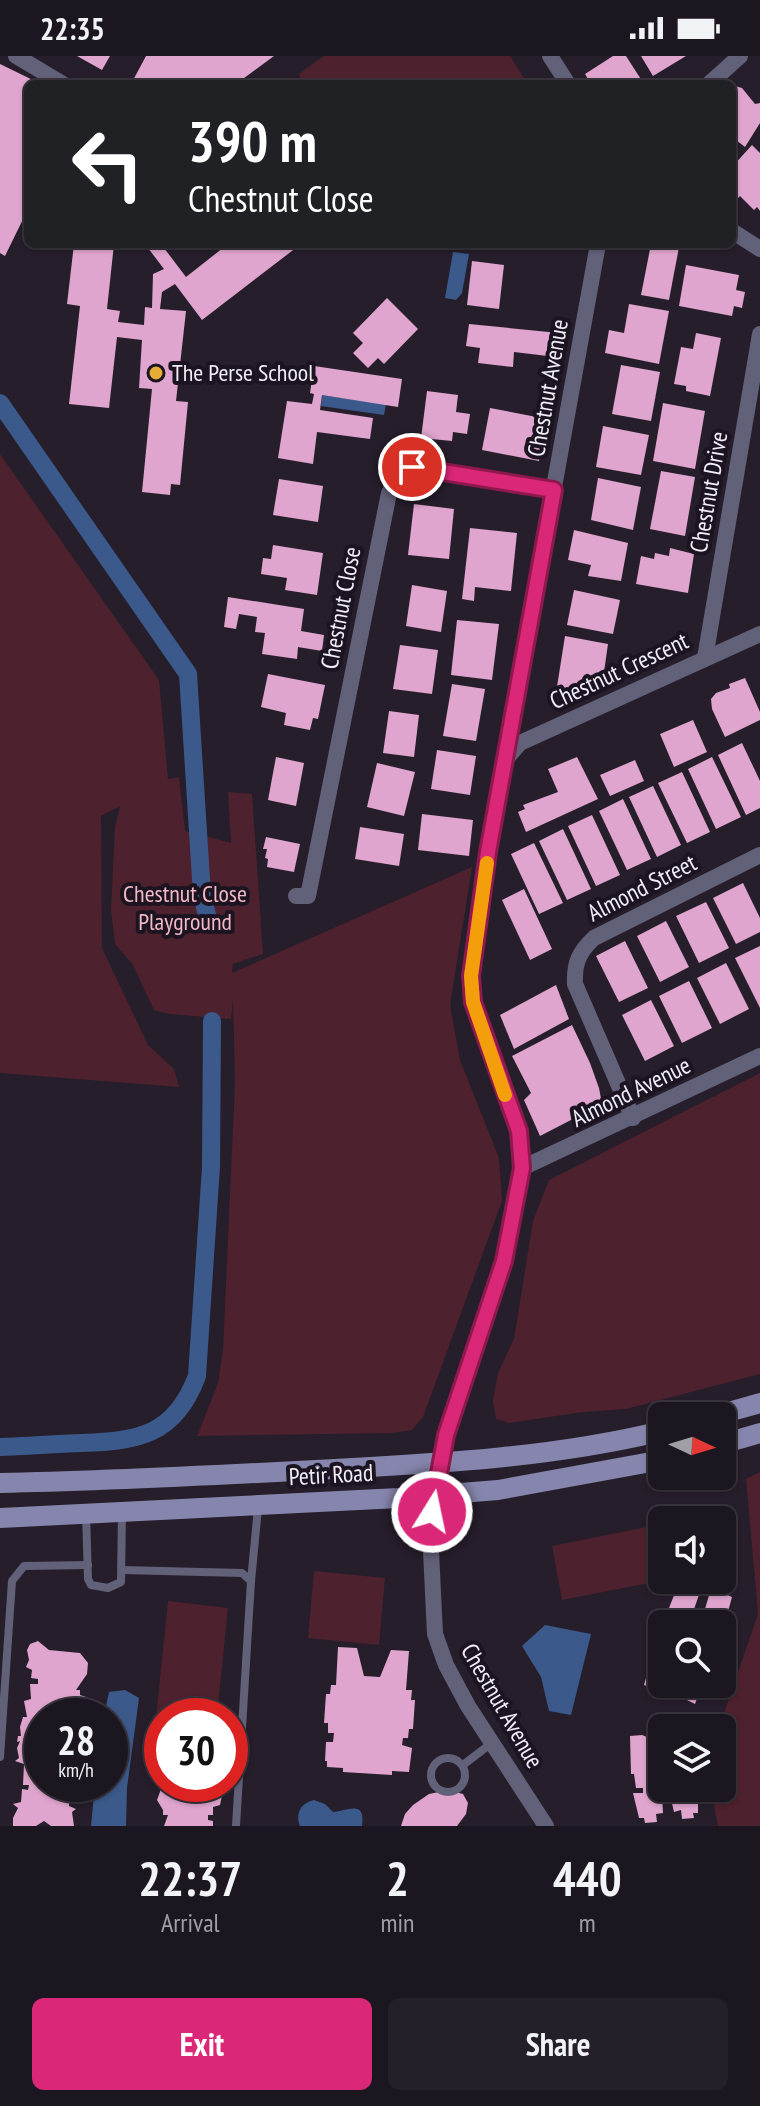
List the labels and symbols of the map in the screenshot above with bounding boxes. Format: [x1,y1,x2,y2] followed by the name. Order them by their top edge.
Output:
[520,317,575,459] street label: Chestnut Avenue
[172,357,314,388] place label: The Perse School
[147,364,165,382] marker: The Perse School
[683,429,734,555] street label: Chestnut Drive
[378,433,446,501] pin
[313,544,368,672] street label: Chestnut Close
[545,625,693,716] street label: Chestnut Crescent
[582,847,702,928] street label: Almond Street
[123,878,247,937] park label: Chestnut Close Playground
[566,1049,696,1134] street label: Almond Avenue
[648,1402,736,1490] north arrow
[288,1457,374,1492] street label: Petir Road
[390,1470,474,1554] position arrow
[454,1638,551,1774] street label: Chestnut Avenue
[144,1698,248,1802] speed limit sign: 30

